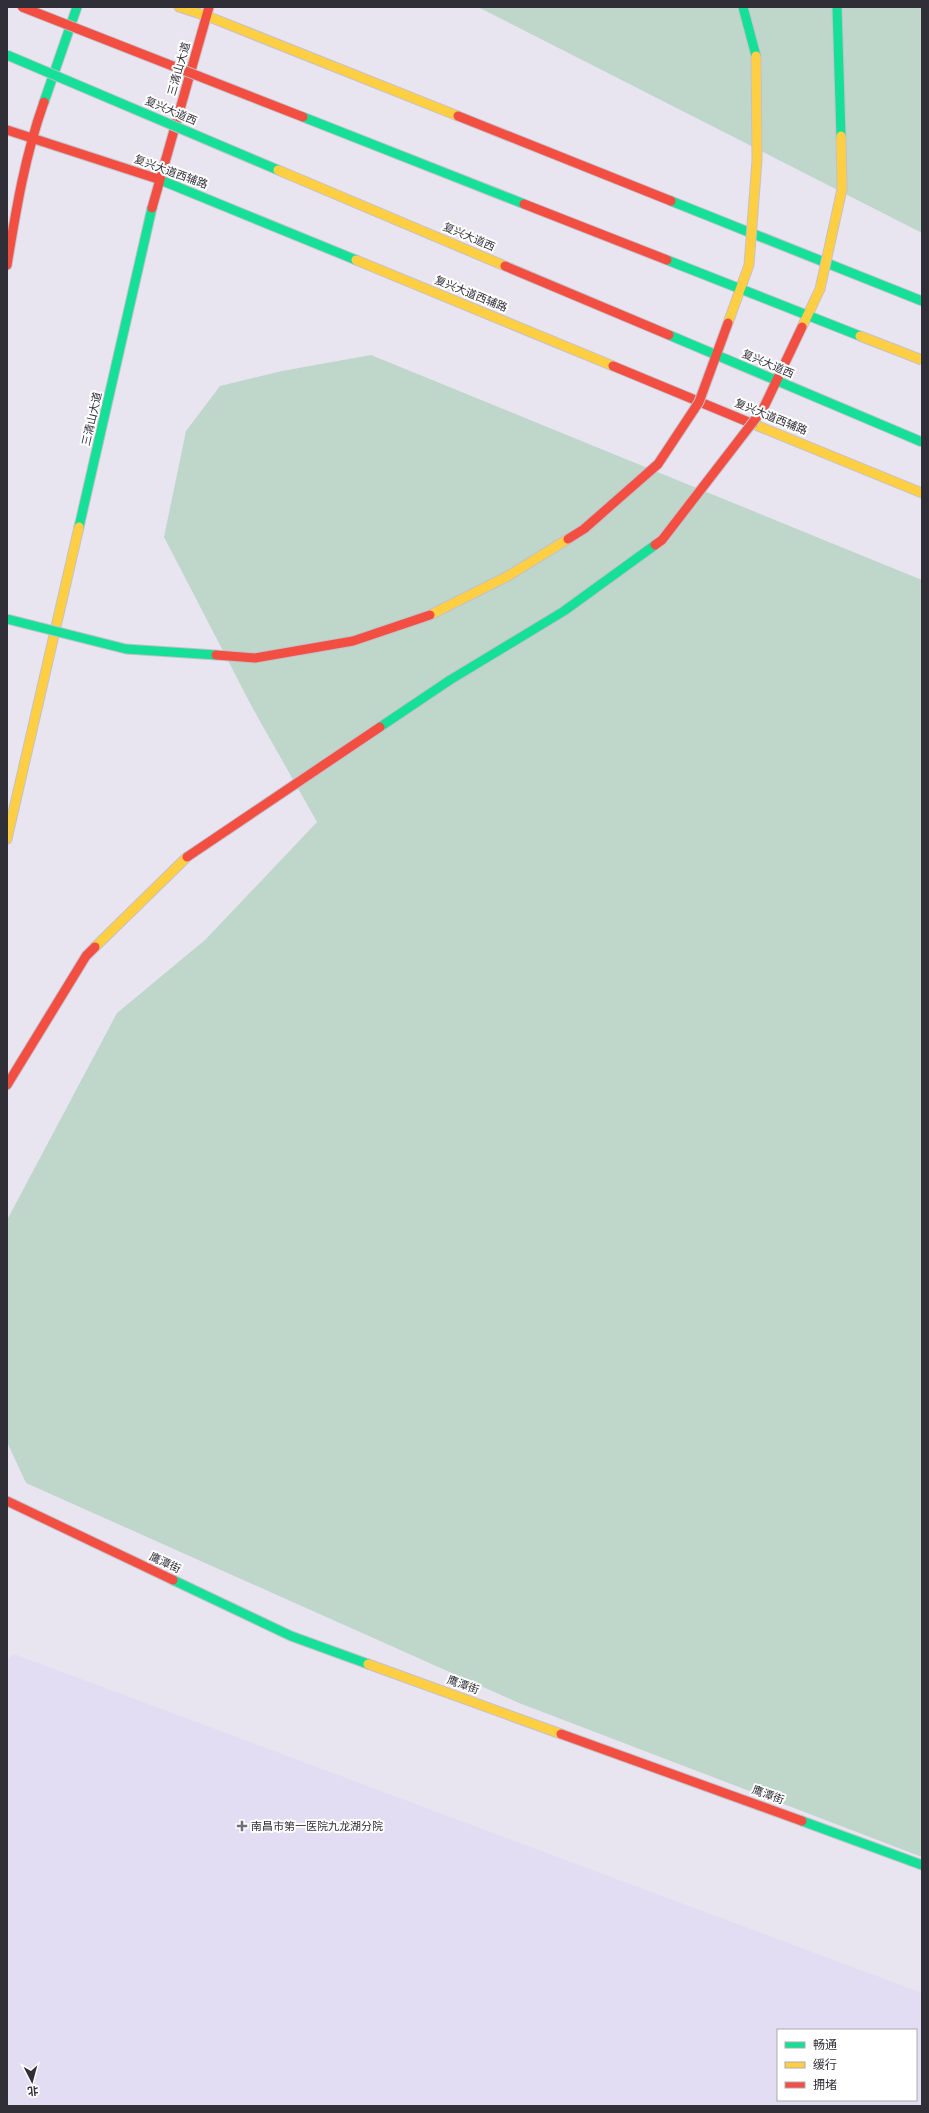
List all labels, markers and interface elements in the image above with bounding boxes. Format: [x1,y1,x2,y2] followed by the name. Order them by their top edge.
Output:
[165,41,193,97] street label: 三清山大道
[143,94,199,128] street label: 复兴大道西
[133,153,209,191] street label: 复兴大道西辅路
[441,220,497,254] street label: 复兴大道西
[433,274,509,314] street label: 复兴大道西辅路
[740,347,796,381] street label: 复兴大道西
[79,391,105,447] street label: 三清山大道
[733,397,809,437] street label: 复兴大道西辅路
[147,1550,183,1576] street label: 鹰潭街
[445,1673,481,1697] street label: 鹰潭街
[750,1783,786,1807] street label: 鹰潭街
[236,1820,248,1832] marker: 南昌市第一医院九龙湖分院
[251,1820,383,1833] place label: 南昌市第一医院九龙湖分院
[777,2029,917,2101] legend
[813,2038,837,2053] text: 畅通
[813,2058,837,2073] text: 缓行
[12,2061,52,2101] north arrow
[813,2078,837,2093] text: 拥堵
[27,2083,39,2097] text: 北

